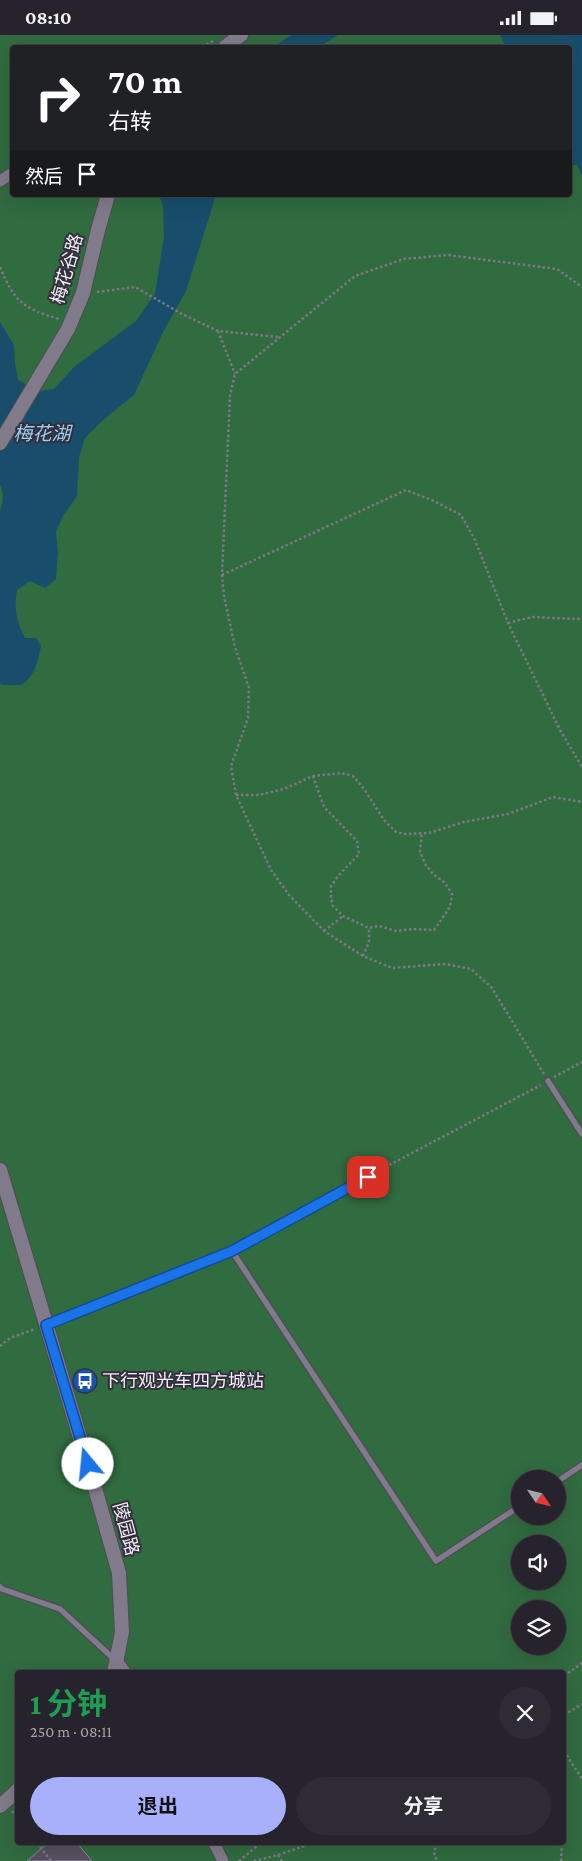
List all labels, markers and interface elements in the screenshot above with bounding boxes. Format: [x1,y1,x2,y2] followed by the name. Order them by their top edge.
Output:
[25,7,72,28] text: 08:10
[108,62,182,101] text: 70 m
[25,65,90,130] icon: right
[108,109,152,134] text: 右转
[73,160,101,188] icon: arrive
[25,166,63,187] text: 然后
[47,232,87,306] street label: 梅花谷路
[13,423,73,444] water label: 梅花湖
[347,1156,389,1198] pin
[354,1163,382,1191] icon: arrive
[72,1368,98,1394] bus stop icon: 下行观光车四方城站
[102,1371,264,1391] place label: 下行观光车四方城站
[61,1437,113,1489] position arrow
[511,1470,566,1525] north arrow
[511,1470,566,1655] map controls
[109,1500,143,1558] street label: 陵园路
[511,1535,566,1590] button: sound
[511,1600,566,1655] button: layers
[30,1687,107,1720] text: 1 分钟
[499,1687,551,1739] button: close
[30,1723,112,1740] text: 250 m · 08:11
[30,1777,286,1835] button: 退出
[296,1777,551,1835] button: 分享

